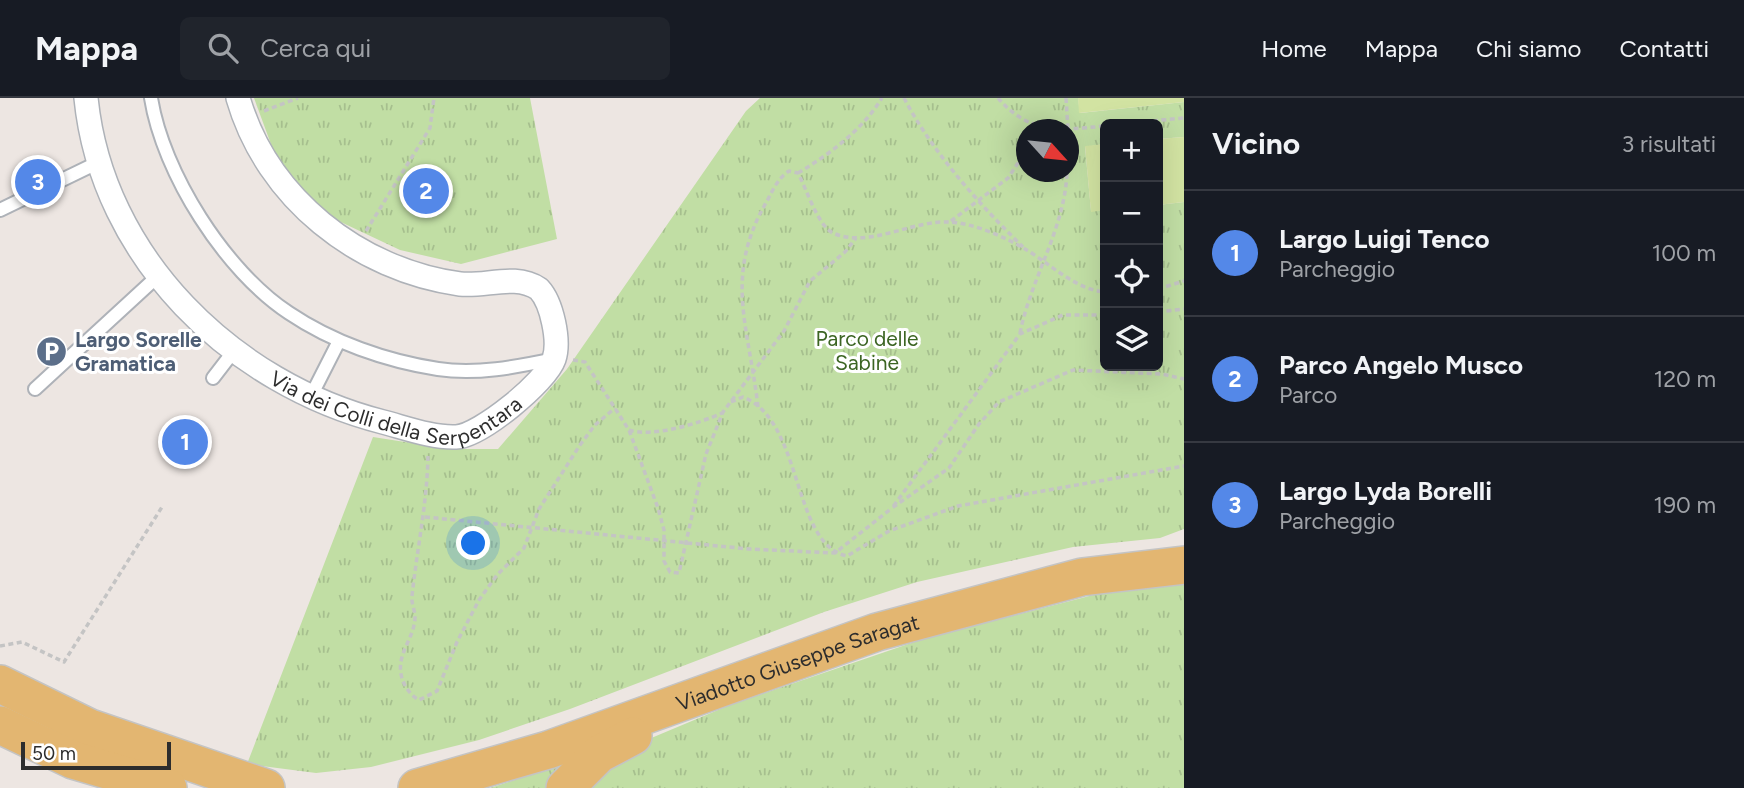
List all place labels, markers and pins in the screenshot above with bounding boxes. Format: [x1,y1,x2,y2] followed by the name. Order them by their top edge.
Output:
[15,156,61,208] pin: 3
[403,165,449,217] pin: 2
[75,327,202,376] place label: Largo Sorelle Gramatica
[35,334,69,368] parking icon: Largo Sorelle Gramatica
[162,416,208,468] pin: 1

